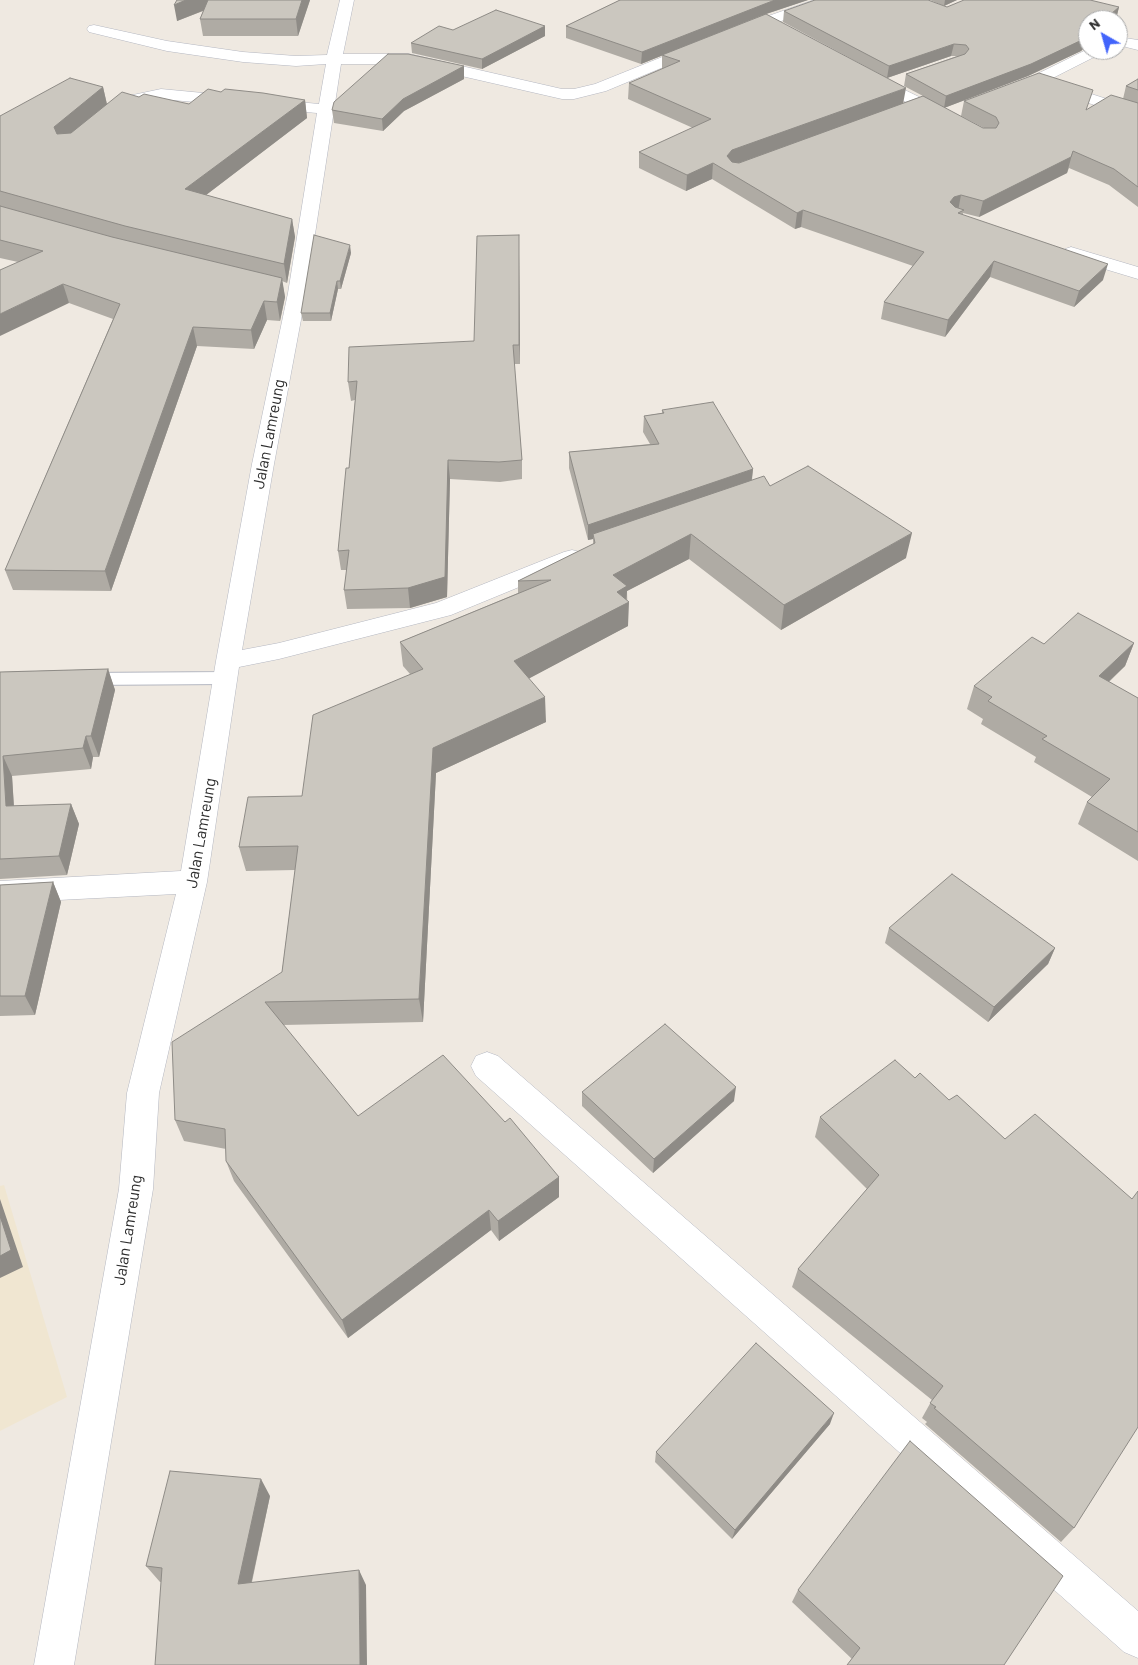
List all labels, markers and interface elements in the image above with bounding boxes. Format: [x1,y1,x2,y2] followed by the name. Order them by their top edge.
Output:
[1078,10,1128,60] north arrow
[1085,14,1103,33] text: N
[249,377,289,491] street label: Jalan Lamreung
[182,776,220,890] street label: Jalan Lamreung
[110,1173,146,1287] street label: Jalan Lamreung

